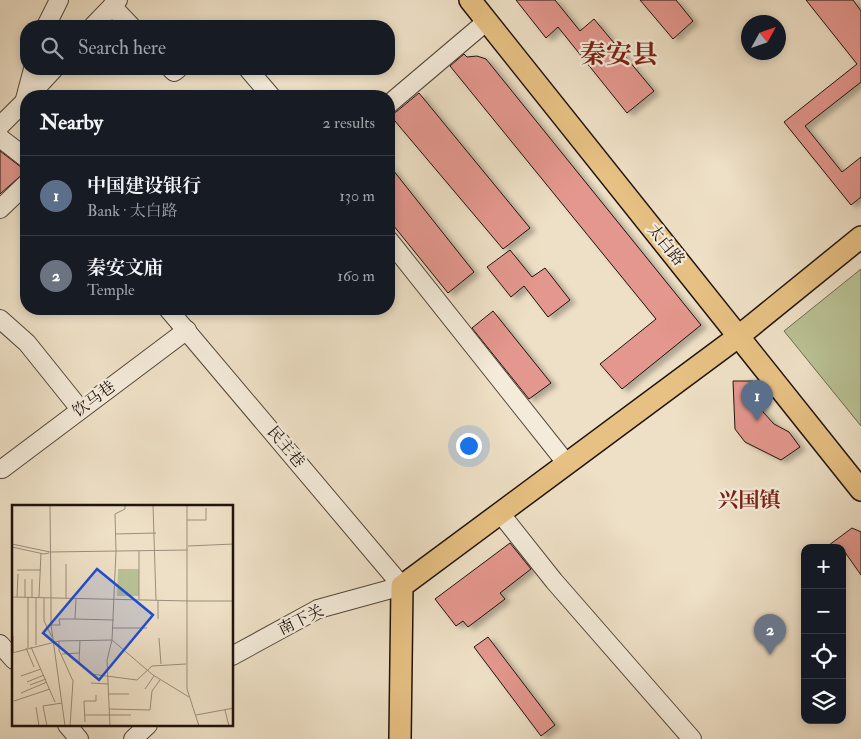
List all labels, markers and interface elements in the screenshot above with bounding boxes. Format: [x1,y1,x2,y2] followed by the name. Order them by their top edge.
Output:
[741,15,786,60] north arrow
[20,20,395,75] search box
[38,34,66,62] icon: search
[78,36,166,60] text: Search here
[580,39,658,71] district label: 秦安县
[40,109,103,136] text: Nearby
[322,113,375,133] text: 2 results
[87,174,201,198] text: 中国建设银行
[53,186,59,206] text: 1
[339,186,375,206] text: 130 m
[87,201,178,221] text: Bank · 太白路
[643,220,689,270] street label: 太白路
[87,256,163,280] text: 秦安文庙
[52,266,60,286] text: 2
[337,266,375,286] text: 160 m
[87,280,135,300] text: Temple
[69,377,119,421] street label: 饮马巷
[741,380,773,421] pin: 1
[263,422,309,472] street label: 民主巷
[456,433,482,459] your location
[718,487,781,514] district label: 兴国镇
[12,505,234,726] inset map
[801,544,846,724] map controls
[801,544,846,589] button: +
[801,589,846,634] button: −
[275,600,327,640] street label: 南下关
[754,614,786,655] pin: 2
[801,634,846,679] button: locate
[801,679,846,724] button: layers

